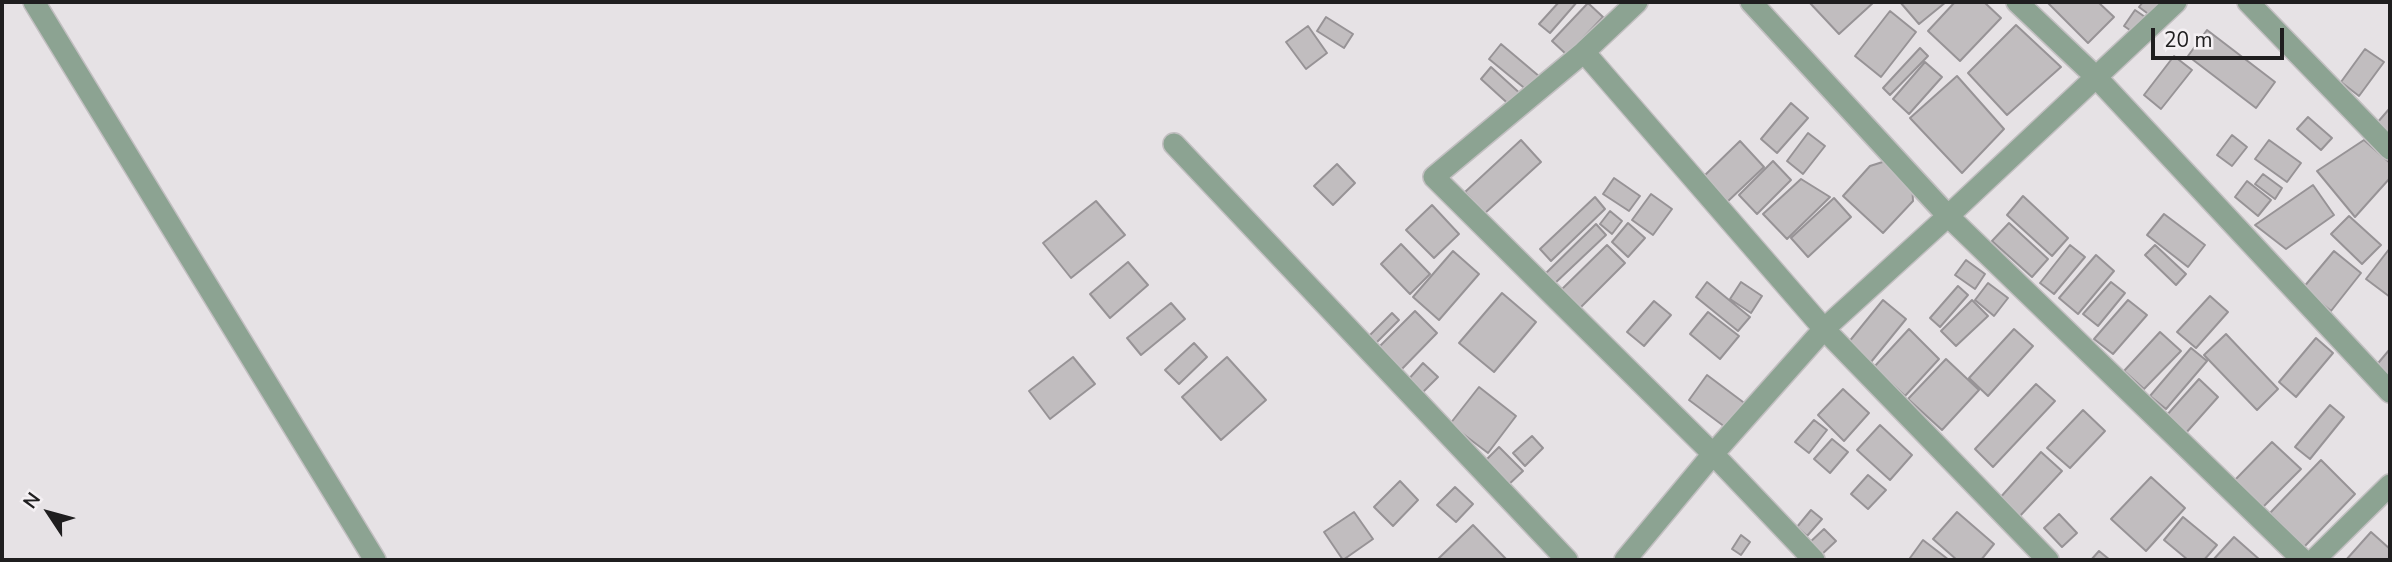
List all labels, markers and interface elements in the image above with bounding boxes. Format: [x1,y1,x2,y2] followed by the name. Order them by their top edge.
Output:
[2154,14,2287,58] scale bar
[2164,26,2213,54] text: 20 m
[14,478,84,548] north arrow
[17,487,47,514] text: N

